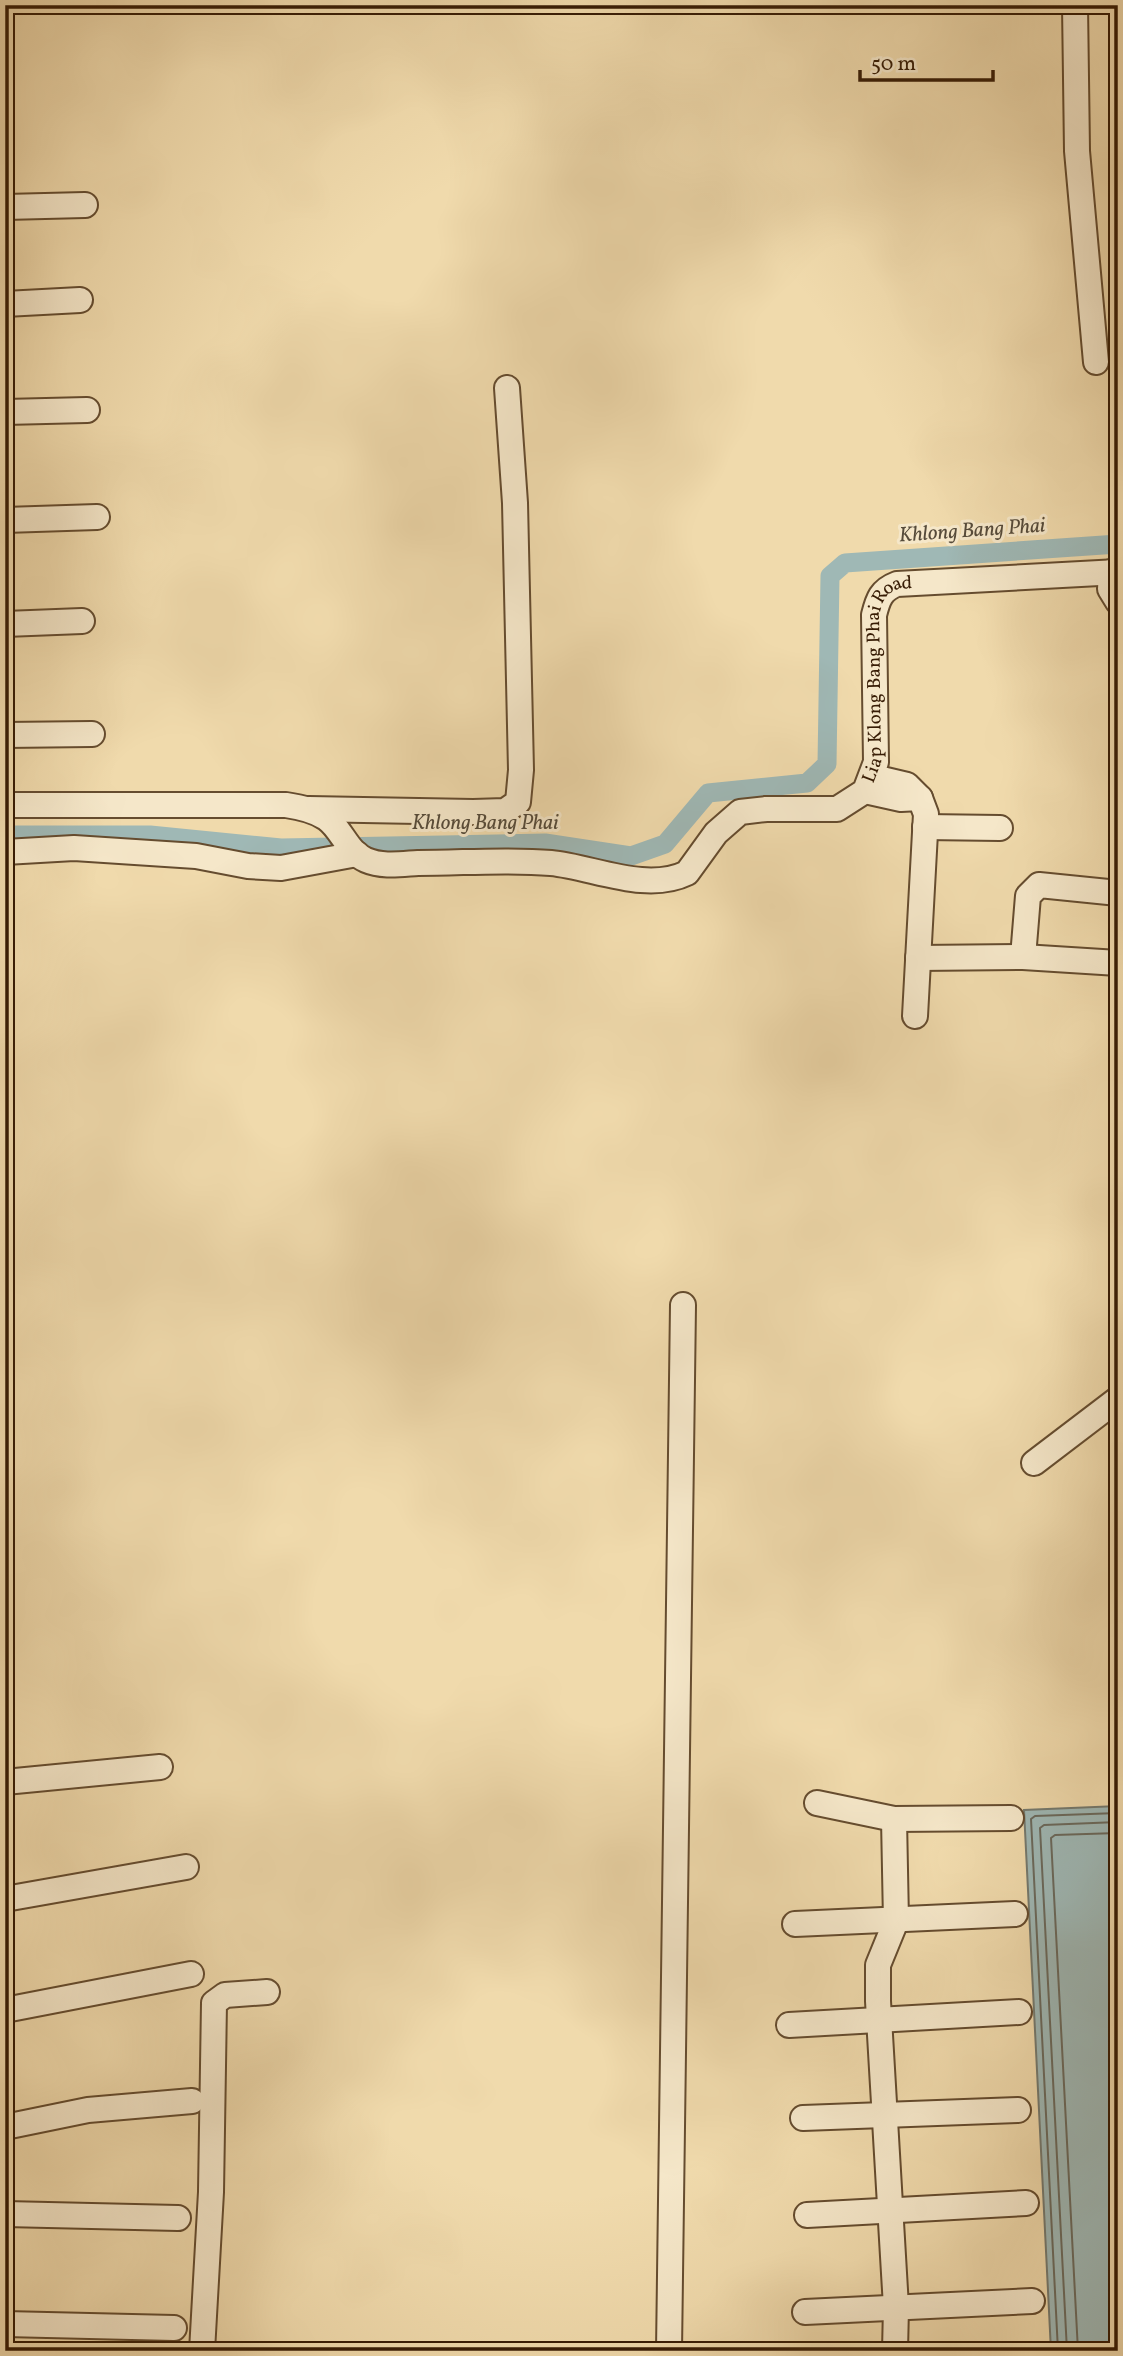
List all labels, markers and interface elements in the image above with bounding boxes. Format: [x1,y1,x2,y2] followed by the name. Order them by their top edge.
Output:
[860,38,993,82] scale bar
[871,50,916,79] text: 50 m
[898,511,1047,551] water label: Khlong Bang Phai
[856,570,913,787] street label: Liap Klong Bang Phai Road
[412,809,559,838] water label: Khlong Bang Phai

